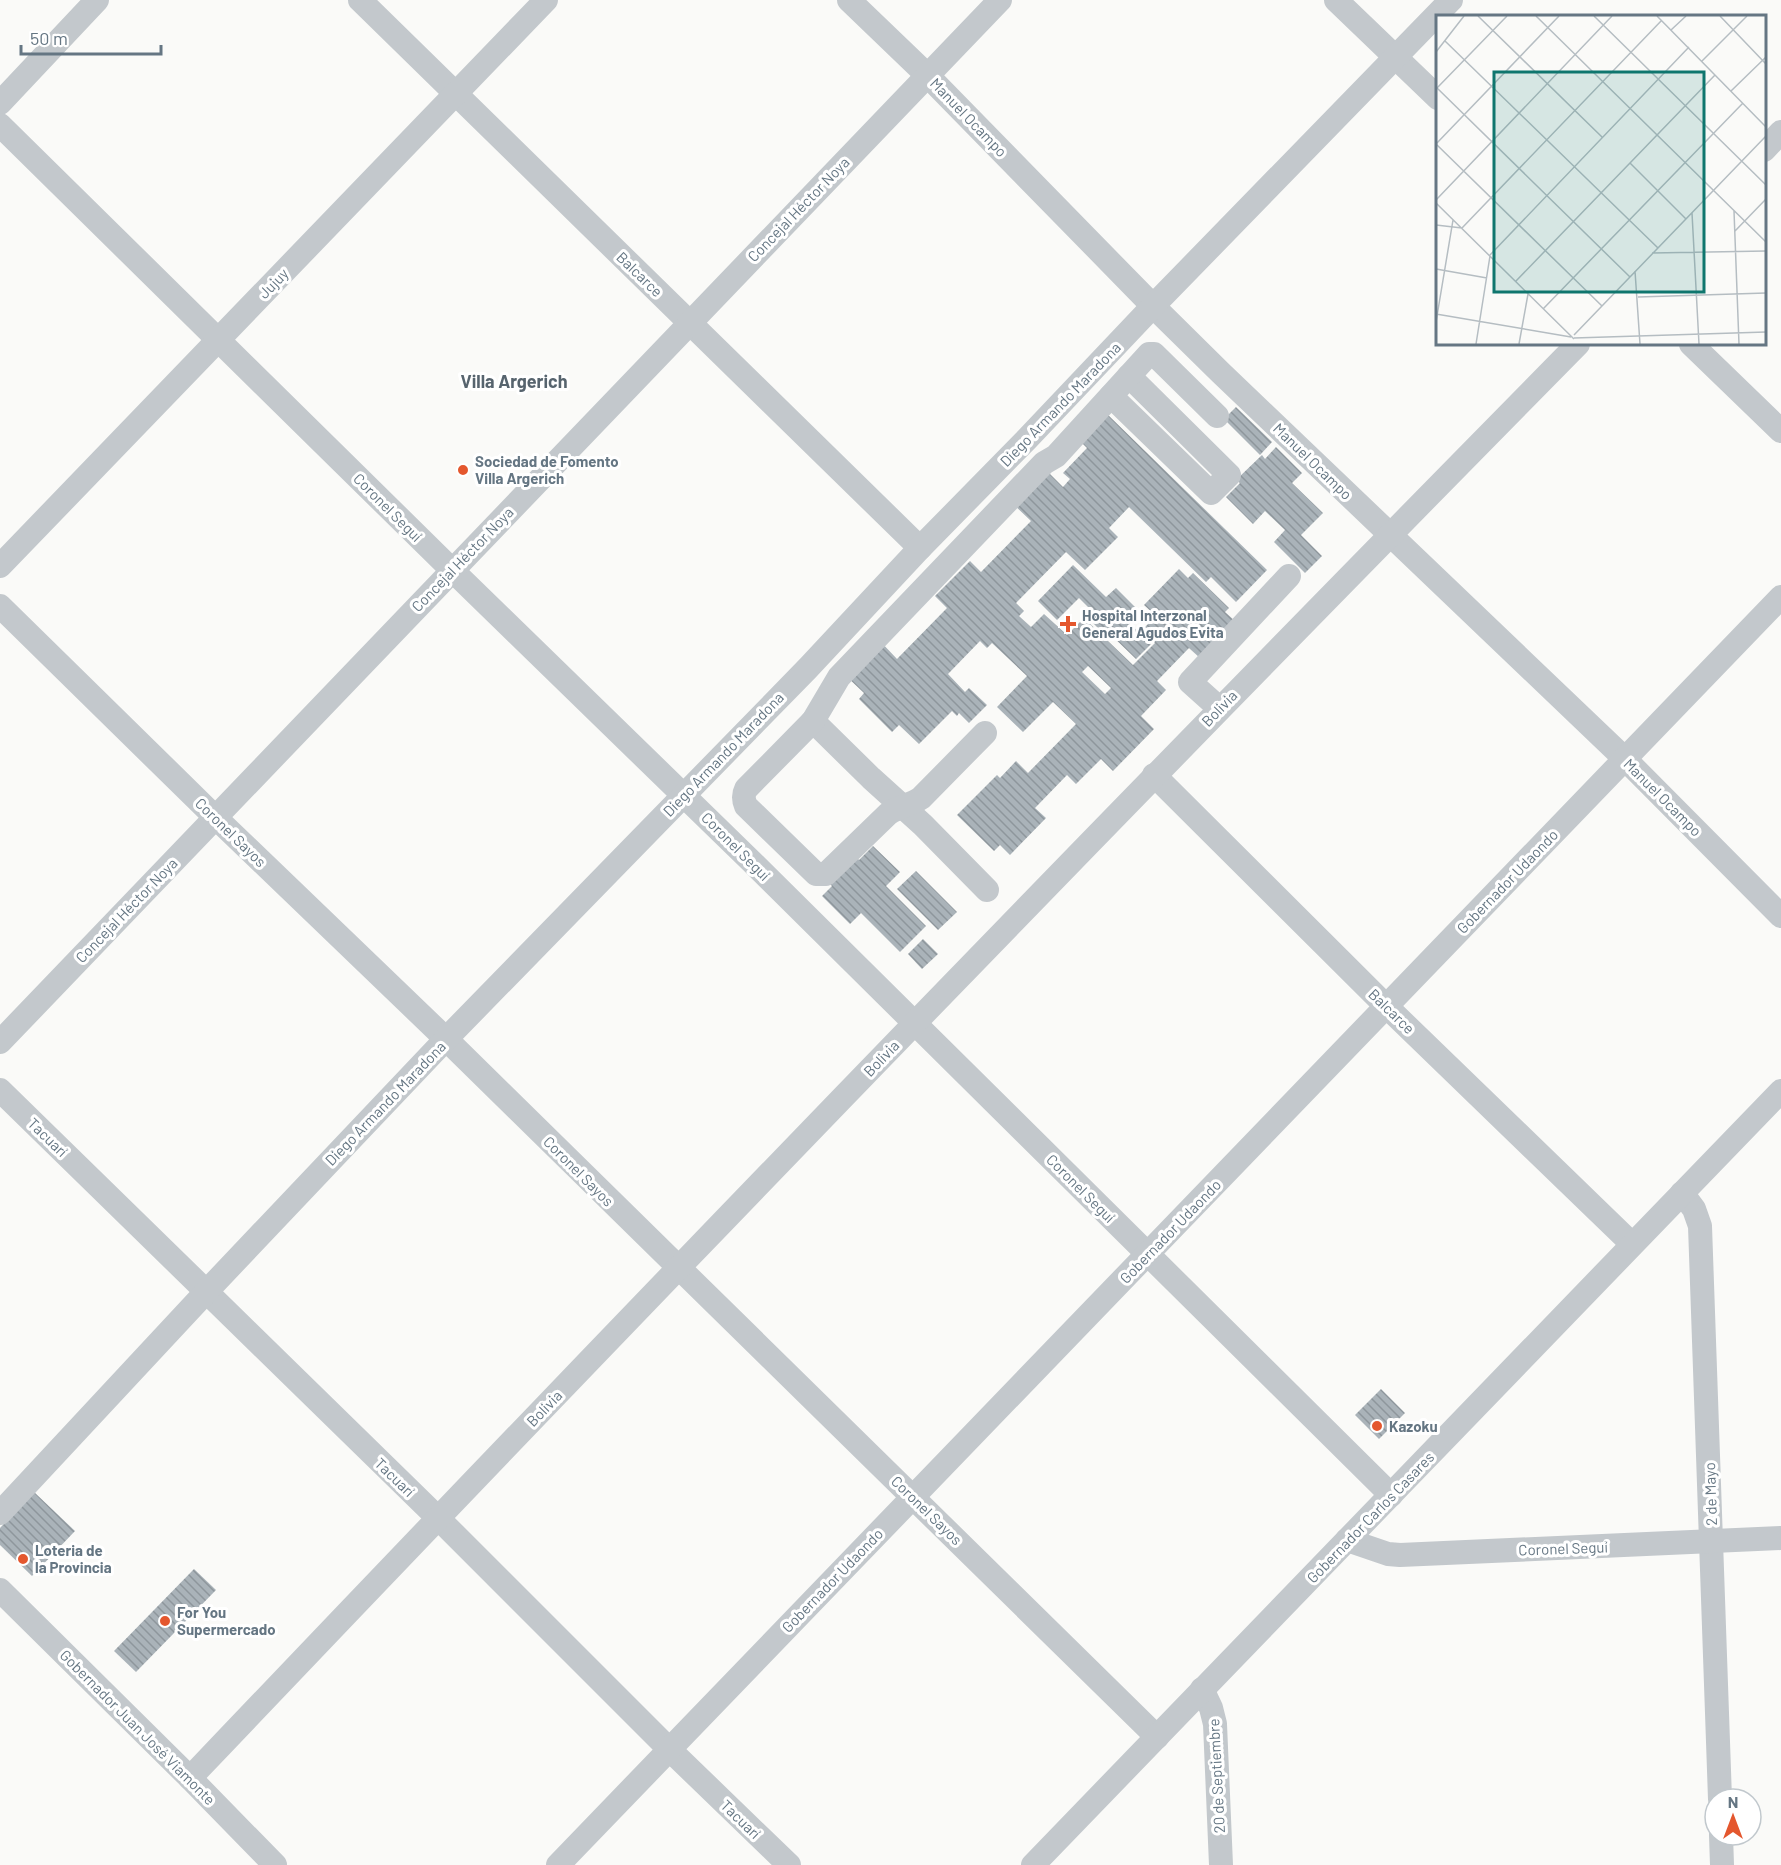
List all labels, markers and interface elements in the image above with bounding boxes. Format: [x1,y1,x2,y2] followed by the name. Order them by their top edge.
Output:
[1436,15,1766,345] inset map
[21,18,160,56] scale bar
[30,27,68,49] text: 50 m
[927,74,1011,160] street label: Manuel Ocampo
[743,153,853,265] street label: Concejal Héctor Noya
[613,248,667,300] street label: Balcarce
[254,264,292,302] street label: Jujuy
[996,338,1124,470] street label: Diego Armando Maradona
[460,370,568,392] district label: Villa Argerich
[1270,419,1356,503] street label: Manuel Ocampo
[475,452,619,487] place label: Sociedad de Fomento Villa Argerich
[456,463,470,477] marker: Sociedad de Fomento Villa Argerich
[350,469,426,545] street label: Coronel Seguí
[407,503,517,615] street label: Concejal Héctor Noya
[1082,606,1224,641] place label: Hospital Interzonal General Agudos Evita
[1059,615,1077,633] marker: Hospital Interzonal General Agudos Evita
[1197,686,1241,730] street label: Bolivia
[659,688,787,820] street label: Diego Armando Maradona
[1620,754,1706,840] street label: Manuel Ocampo
[192,794,270,870] street label: Coronel Sayos
[698,808,774,884] street label: Coronel Seguí
[1453,825,1561,937] street label: Gobernador Udaondo
[71,854,181,966] street label: Concejal Héctor Noya
[1365,985,1419,1037] street label: Balcarce
[859,1036,903,1080] street label: Bolivia
[321,1037,449,1169] street label: Diego Armando Maradona
[24,1114,72,1160] street label: Tacuarí
[540,1132,618,1210] street label: Coronel Sayos
[1043,1150,1119,1226] street label: Coronel Seguí
[1116,1175,1224,1287] street label: Gobernador Udaondo
[522,1386,566,1430] street label: Bolivia
[1389,1417,1438,1435] place label: Kazoku
[1370,1419,1384,1433] marker: Kazoku
[1303,1448,1437,1586] street label: Gobernador Carlos Casares
[371,1454,419,1500] street label: Tacuarí
[1700,1462,1720,1526] street label: 2 de Mayo
[888,1472,966,1548] street label: Coronel Sayos
[778,1524,886,1636] street label: Gobernador Udaondo
[1518,1537,1608,1559] street label: Coronel Seguí
[35,1541,112,1576] place label: Loteria de la Provincia
[16,1552,30,1566] marker: Loteria de la Provincia
[177,1603,276,1638] place label: For You Supermercado
[158,1614,172,1628] marker: For You Supermercado
[57,1646,219,1808] street label: Gobernador Juan José Viamonte
[1204,1718,1228,1834] street label: 20 de Septiembre
[1703,1787,1763,1847] north arrow
[1728,1792,1738,1811] text: N
[717,1796,765,1842] street label: Tacuarí

